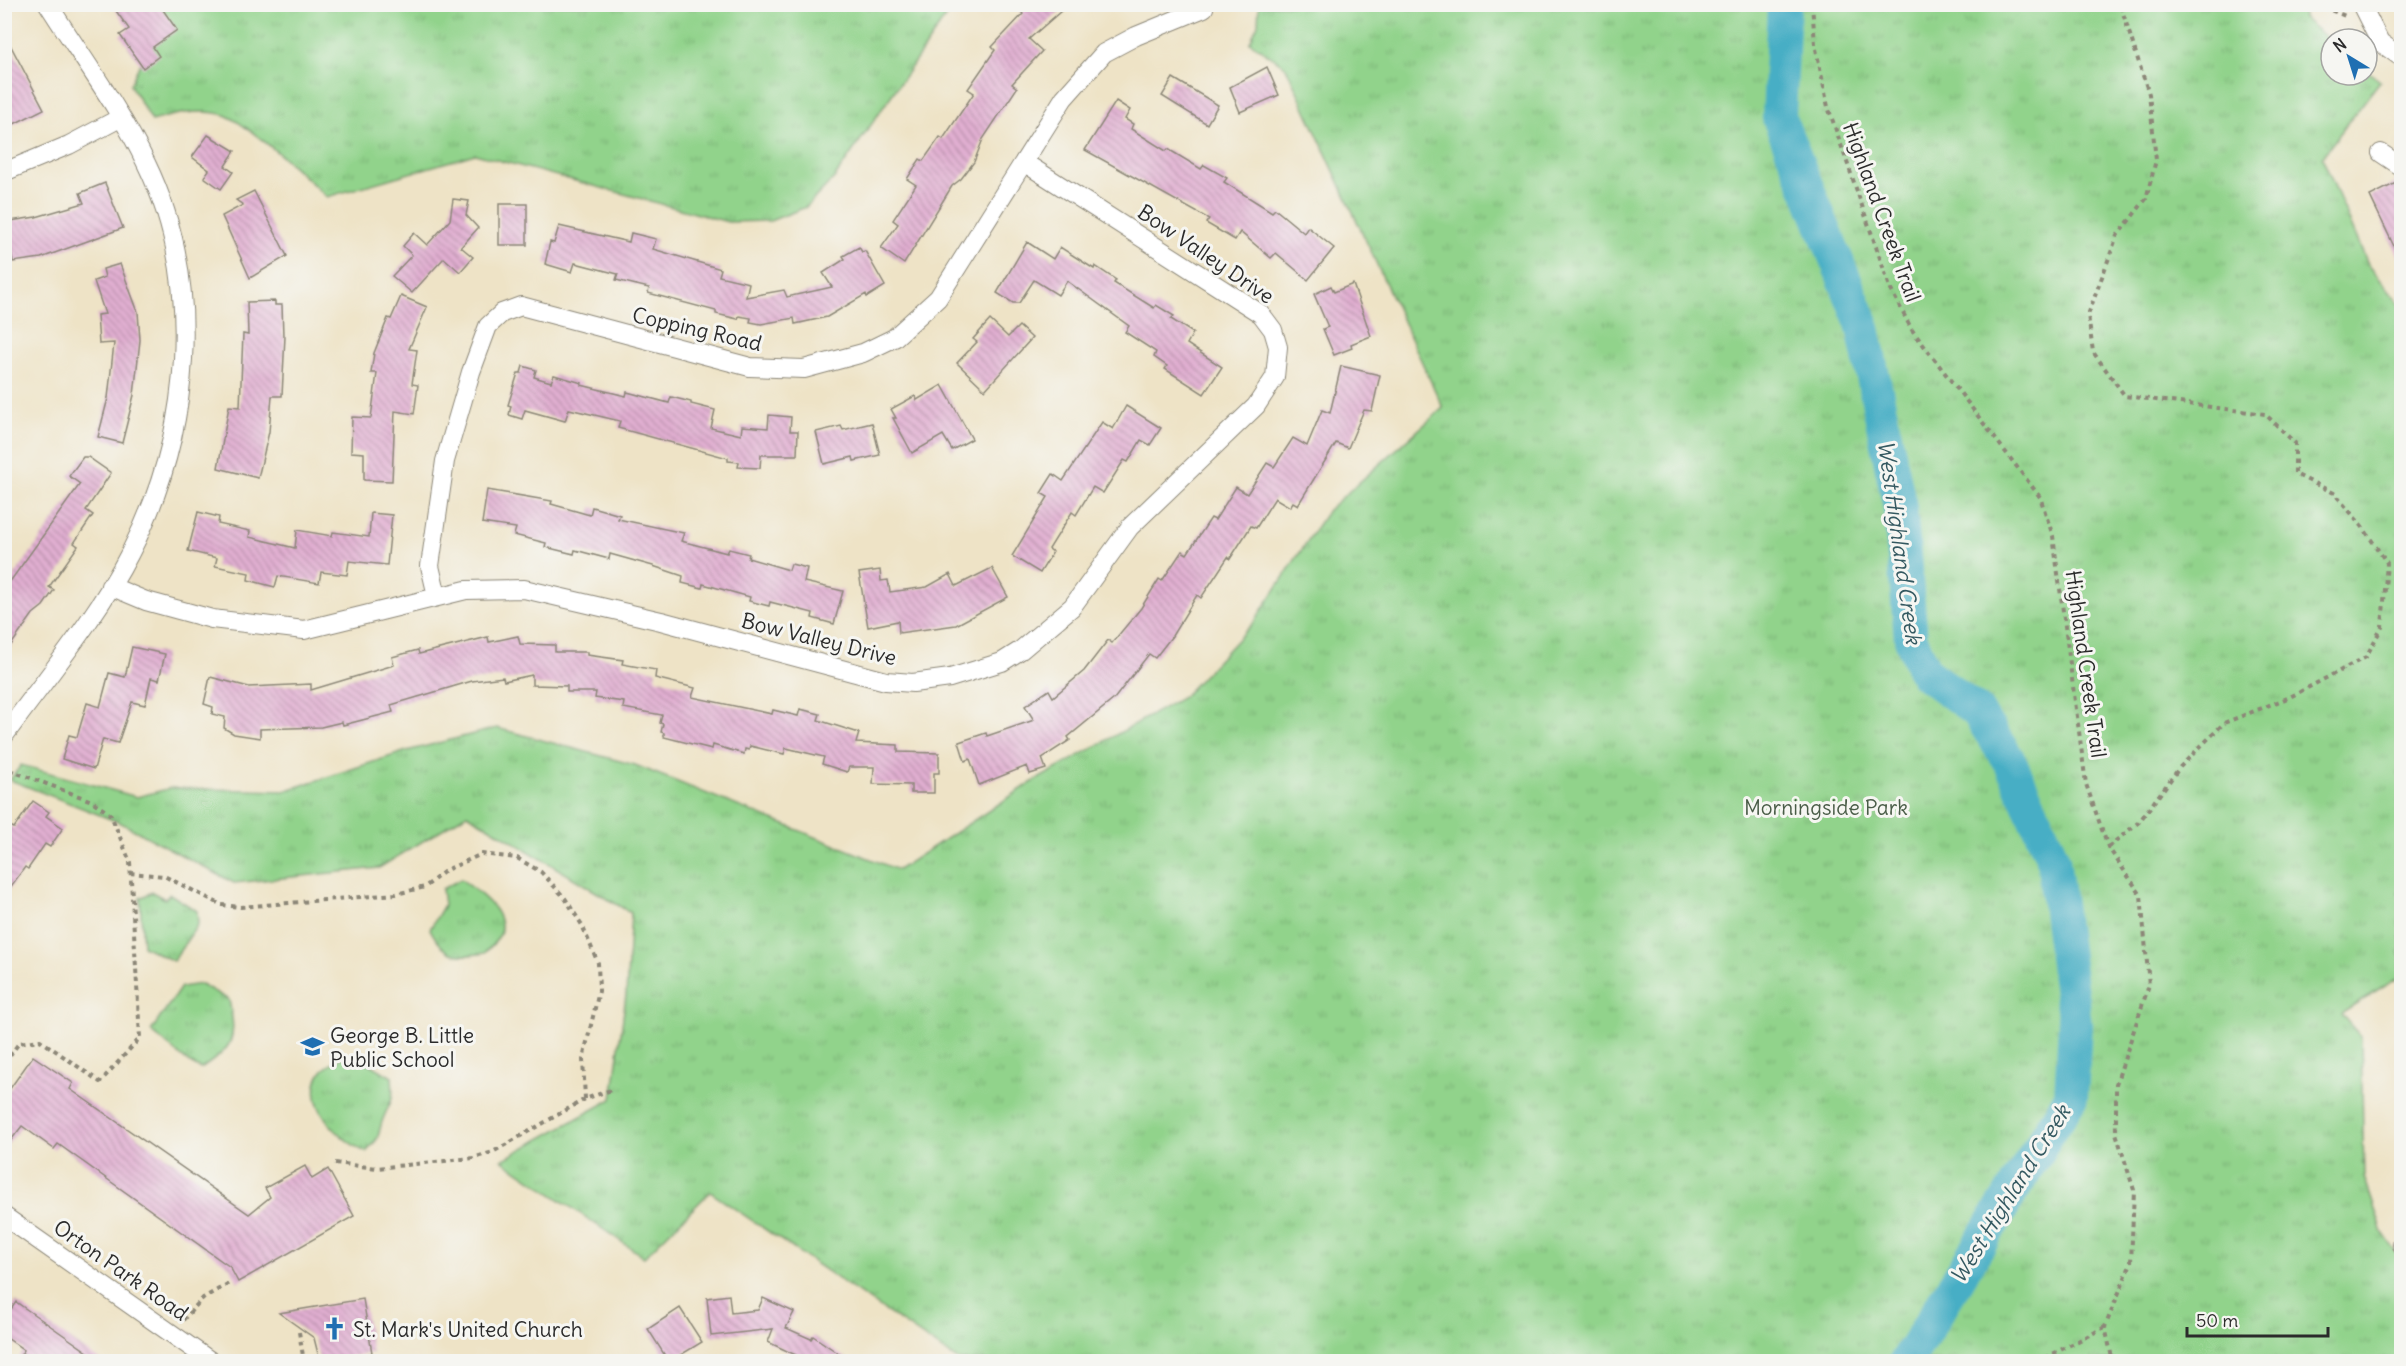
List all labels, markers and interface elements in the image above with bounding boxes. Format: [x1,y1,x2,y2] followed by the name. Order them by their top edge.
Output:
[2319,27,2379,87] north arrow
[2329,34,2350,56] text: N
[1837,119,1927,305] street label: Highland Creek Trail
[1133,198,1279,310] street label: Bow Valley Drive
[630,301,764,357] street label: Copping Road
[1872,438,1928,647] water label: West Highland Creek
[2059,568,2113,760] street label: Highland Creek Trail
[739,607,899,671] street label: Bow Valley Drive
[1744,794,1908,821] park label: Morningside Park
[330,1022,474,1073] place label: George B. Little Public School
[299,1034,325,1060] school or university icon: George B. Little Public School
[1944,1098,2077,1289] water label: West Highland Creek
[48,1213,194,1327] street label: Orton Park Road
[2187,1300,2328,1338] scale bar
[2196,1309,2238,1332] text: 50 m
[322,1316,348,1342] church icon: St. Mark's United Church
[353,1316,583,1343] place label: St. Mark's United Church

